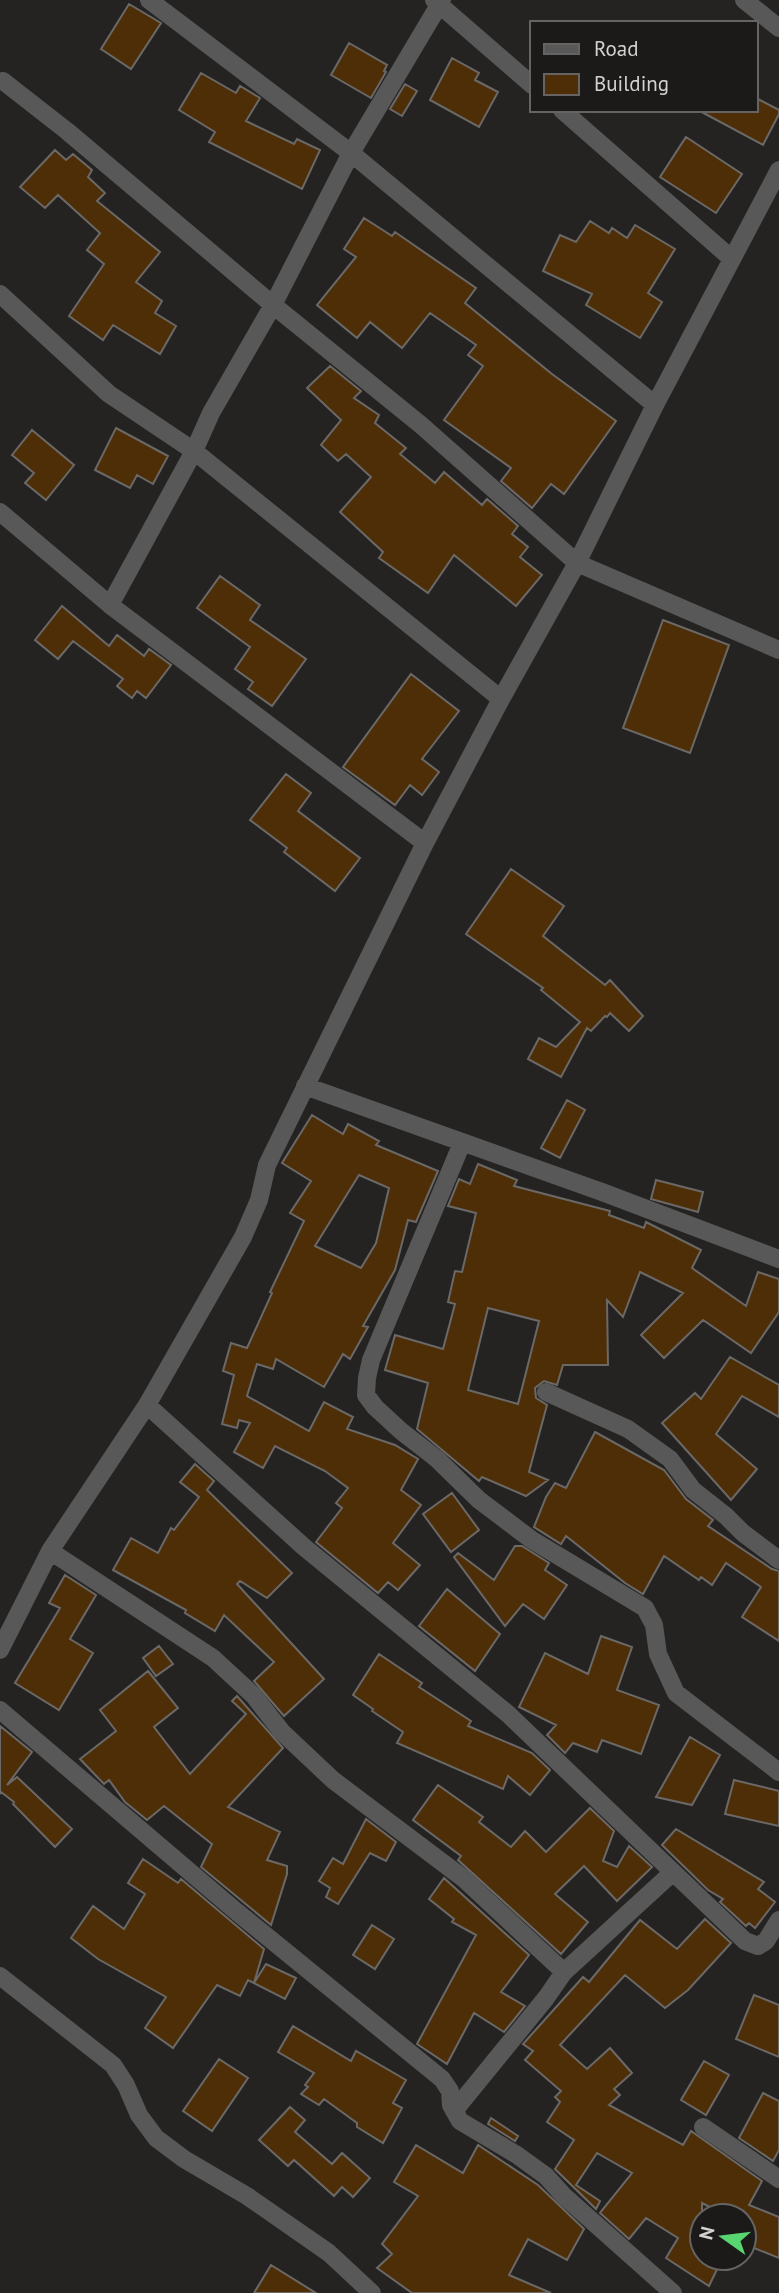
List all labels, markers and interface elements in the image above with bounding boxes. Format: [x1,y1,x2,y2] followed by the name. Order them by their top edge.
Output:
[530,21,758,112] legend
[594,35,638,62] text: Road
[594,70,669,97] text: Building
[688,2202,758,2272] north arrow
[693,2224,720,2242] text: N

